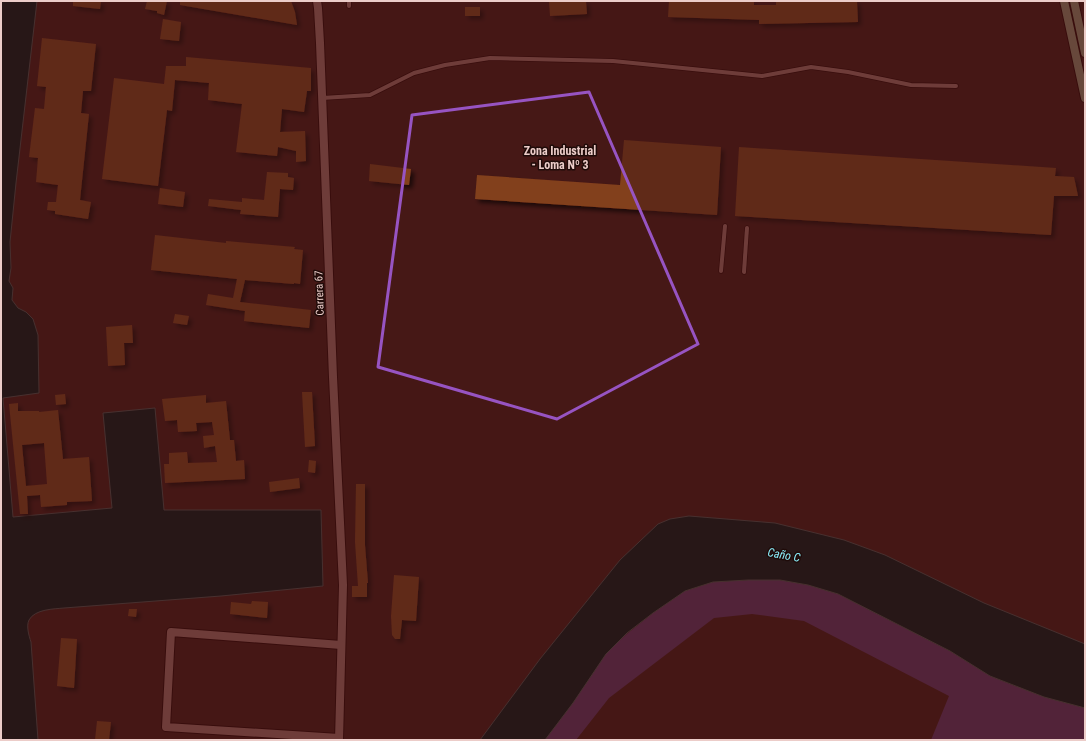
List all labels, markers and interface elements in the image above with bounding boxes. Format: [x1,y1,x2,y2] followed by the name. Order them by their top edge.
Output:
[524,144,596,172] district label: Zona Industrial - Loma Nº 3
[312,270,327,316] street label: Carrera 67
[767,545,802,565] water label: Caño C

